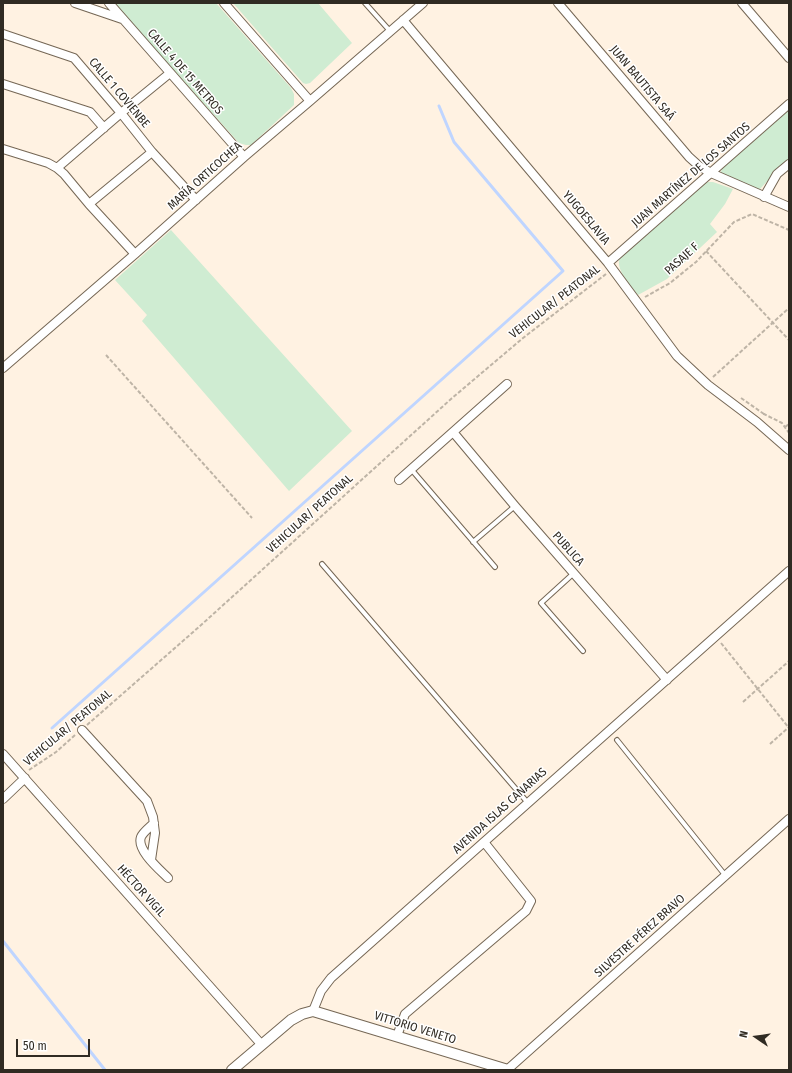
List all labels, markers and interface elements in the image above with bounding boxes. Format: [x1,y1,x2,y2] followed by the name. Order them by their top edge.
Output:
[144,26,226,118] street label: CALLE 4 DE 15 METROS
[606,43,678,123] street label: JUAN BAUTISTA SAÁ
[86,55,152,131] street label: CALLE 1 COVIENBE
[629,120,753,230] street label: JUAN MARTÍNEZ DE LOS SANTOS
[165,139,245,213] street label: MARÍA ORTICOCHEA
[559,188,613,248] street label: YUGOESLAVIA
[662,240,702,278] street label: PASAJE F
[507,262,603,342] street label: VEHICULAR/ PEATONAL
[264,472,356,556] street label: VEHICULAR/ PEATONAL
[549,529,587,569] street label: PUBLICA
[21,687,115,769] street label: VEHICULAR/ PEATONAL
[450,765,550,857] street label: AVENIDA ISLAS CANARIAS
[114,862,168,920] street label: HÉCTOR VIGIL
[592,892,688,980] street label: SILVESTRE PÉREZ BRAVO
[372,1009,458,1047] street label: VITTORIO VENETO
[736,1017,776,1057] north arrow
[737,1030,751,1039] text: N
[18,1031,92,1057] scale bar
[23,1039,47,1053] text: 50 m

